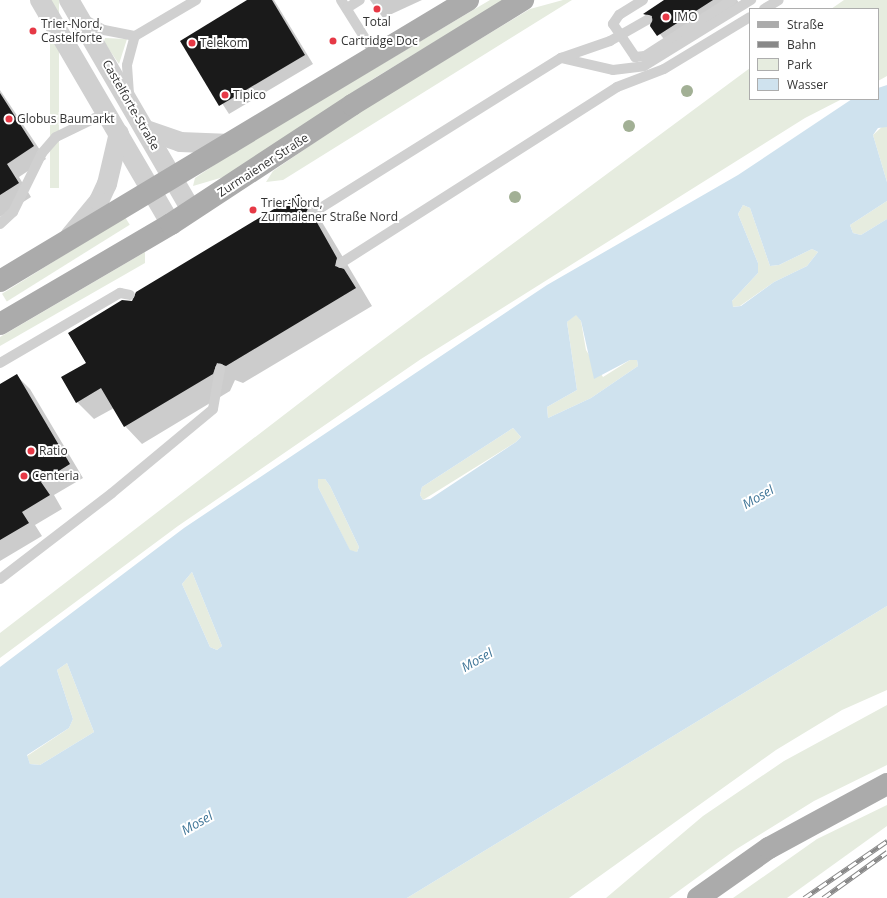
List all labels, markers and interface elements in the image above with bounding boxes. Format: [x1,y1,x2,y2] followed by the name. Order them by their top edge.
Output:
[372,4,382,14] marker: Total
[749,8,879,100] legend
[674,10,697,24] place label: IMO
[661,12,671,22] marker: IMO
[363,15,391,29] place label: Total
[787,16,824,33] text: Straße
[41,17,103,45] place label: Trier-Nord, Castelforte
[28,26,38,36] marker: Trier-Nord, Castelforte
[341,34,418,48] place label: Cartridge Doc
[200,36,248,50] place label: Telekom
[328,36,338,46] marker: Cartridge Doc
[787,36,816,53] text: Bahn
[187,38,197,48] marker: Telekom
[787,56,812,73] text: Park
[99,57,163,153] street label: Castelforte-Straße
[787,76,828,93] text: Wasser
[233,88,266,102] place label: Tipico
[220,90,230,100] marker: Tipico
[17,112,115,126] place label: Globus Baumarkt
[4,114,14,124] marker: Globus Baumarkt
[215,130,311,200] street label: Zurmaiener Straße
[261,196,398,224] place label: Trier-Nord, Zurmaiener Straße Nord
[248,205,258,215] marker: Trier-Nord, Zurmaiener Straße Nord
[39,444,68,458] place label: Ratio
[26,446,36,456] marker: Ratio
[32,469,79,483] place label: Centeria
[19,471,29,481] marker: Centeria
[740,482,776,512] water label: Mosel
[459,645,495,675] water label: Mosel
[179,808,215,838] water label: Mosel

